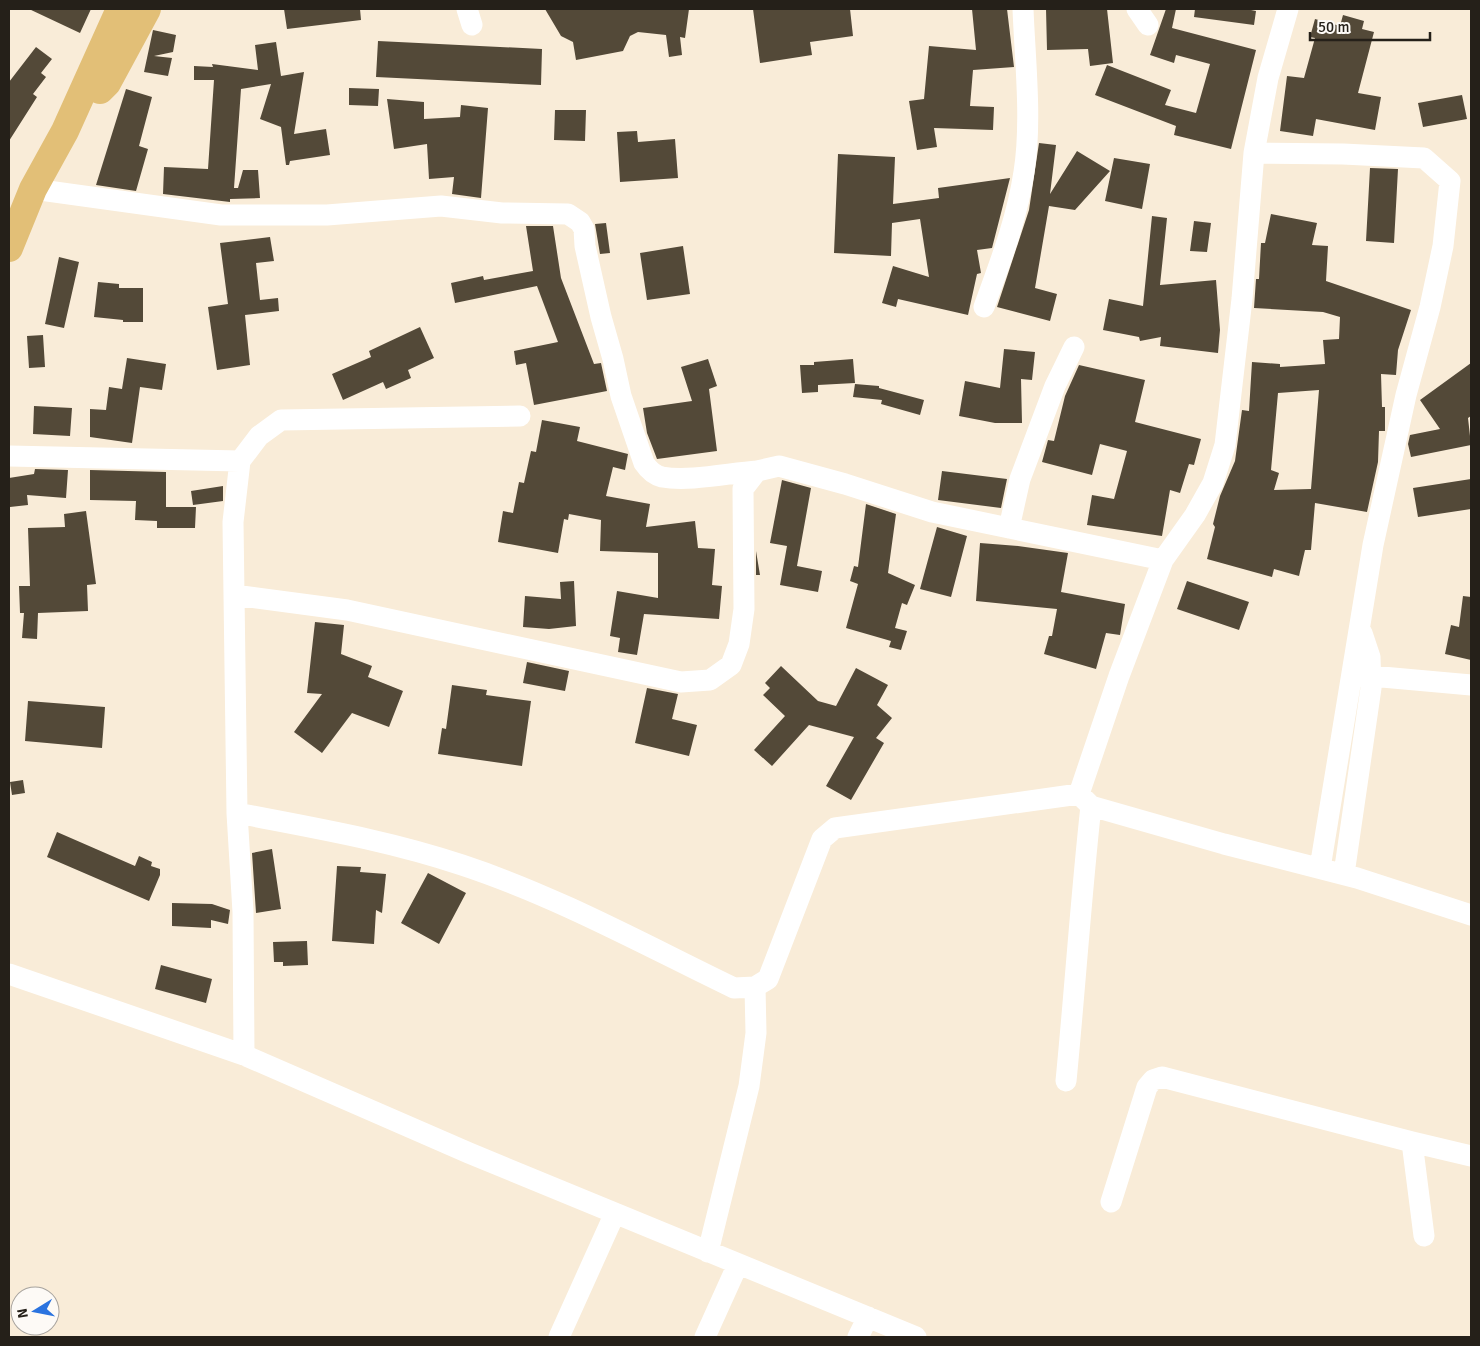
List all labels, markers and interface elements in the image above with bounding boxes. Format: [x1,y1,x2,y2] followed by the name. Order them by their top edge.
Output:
[1310,10,1430,42] scale bar
[1318,18,1349,36] text: 50 m
[10,1286,60,1336] north arrow
[13,1307,32,1319] text: N

